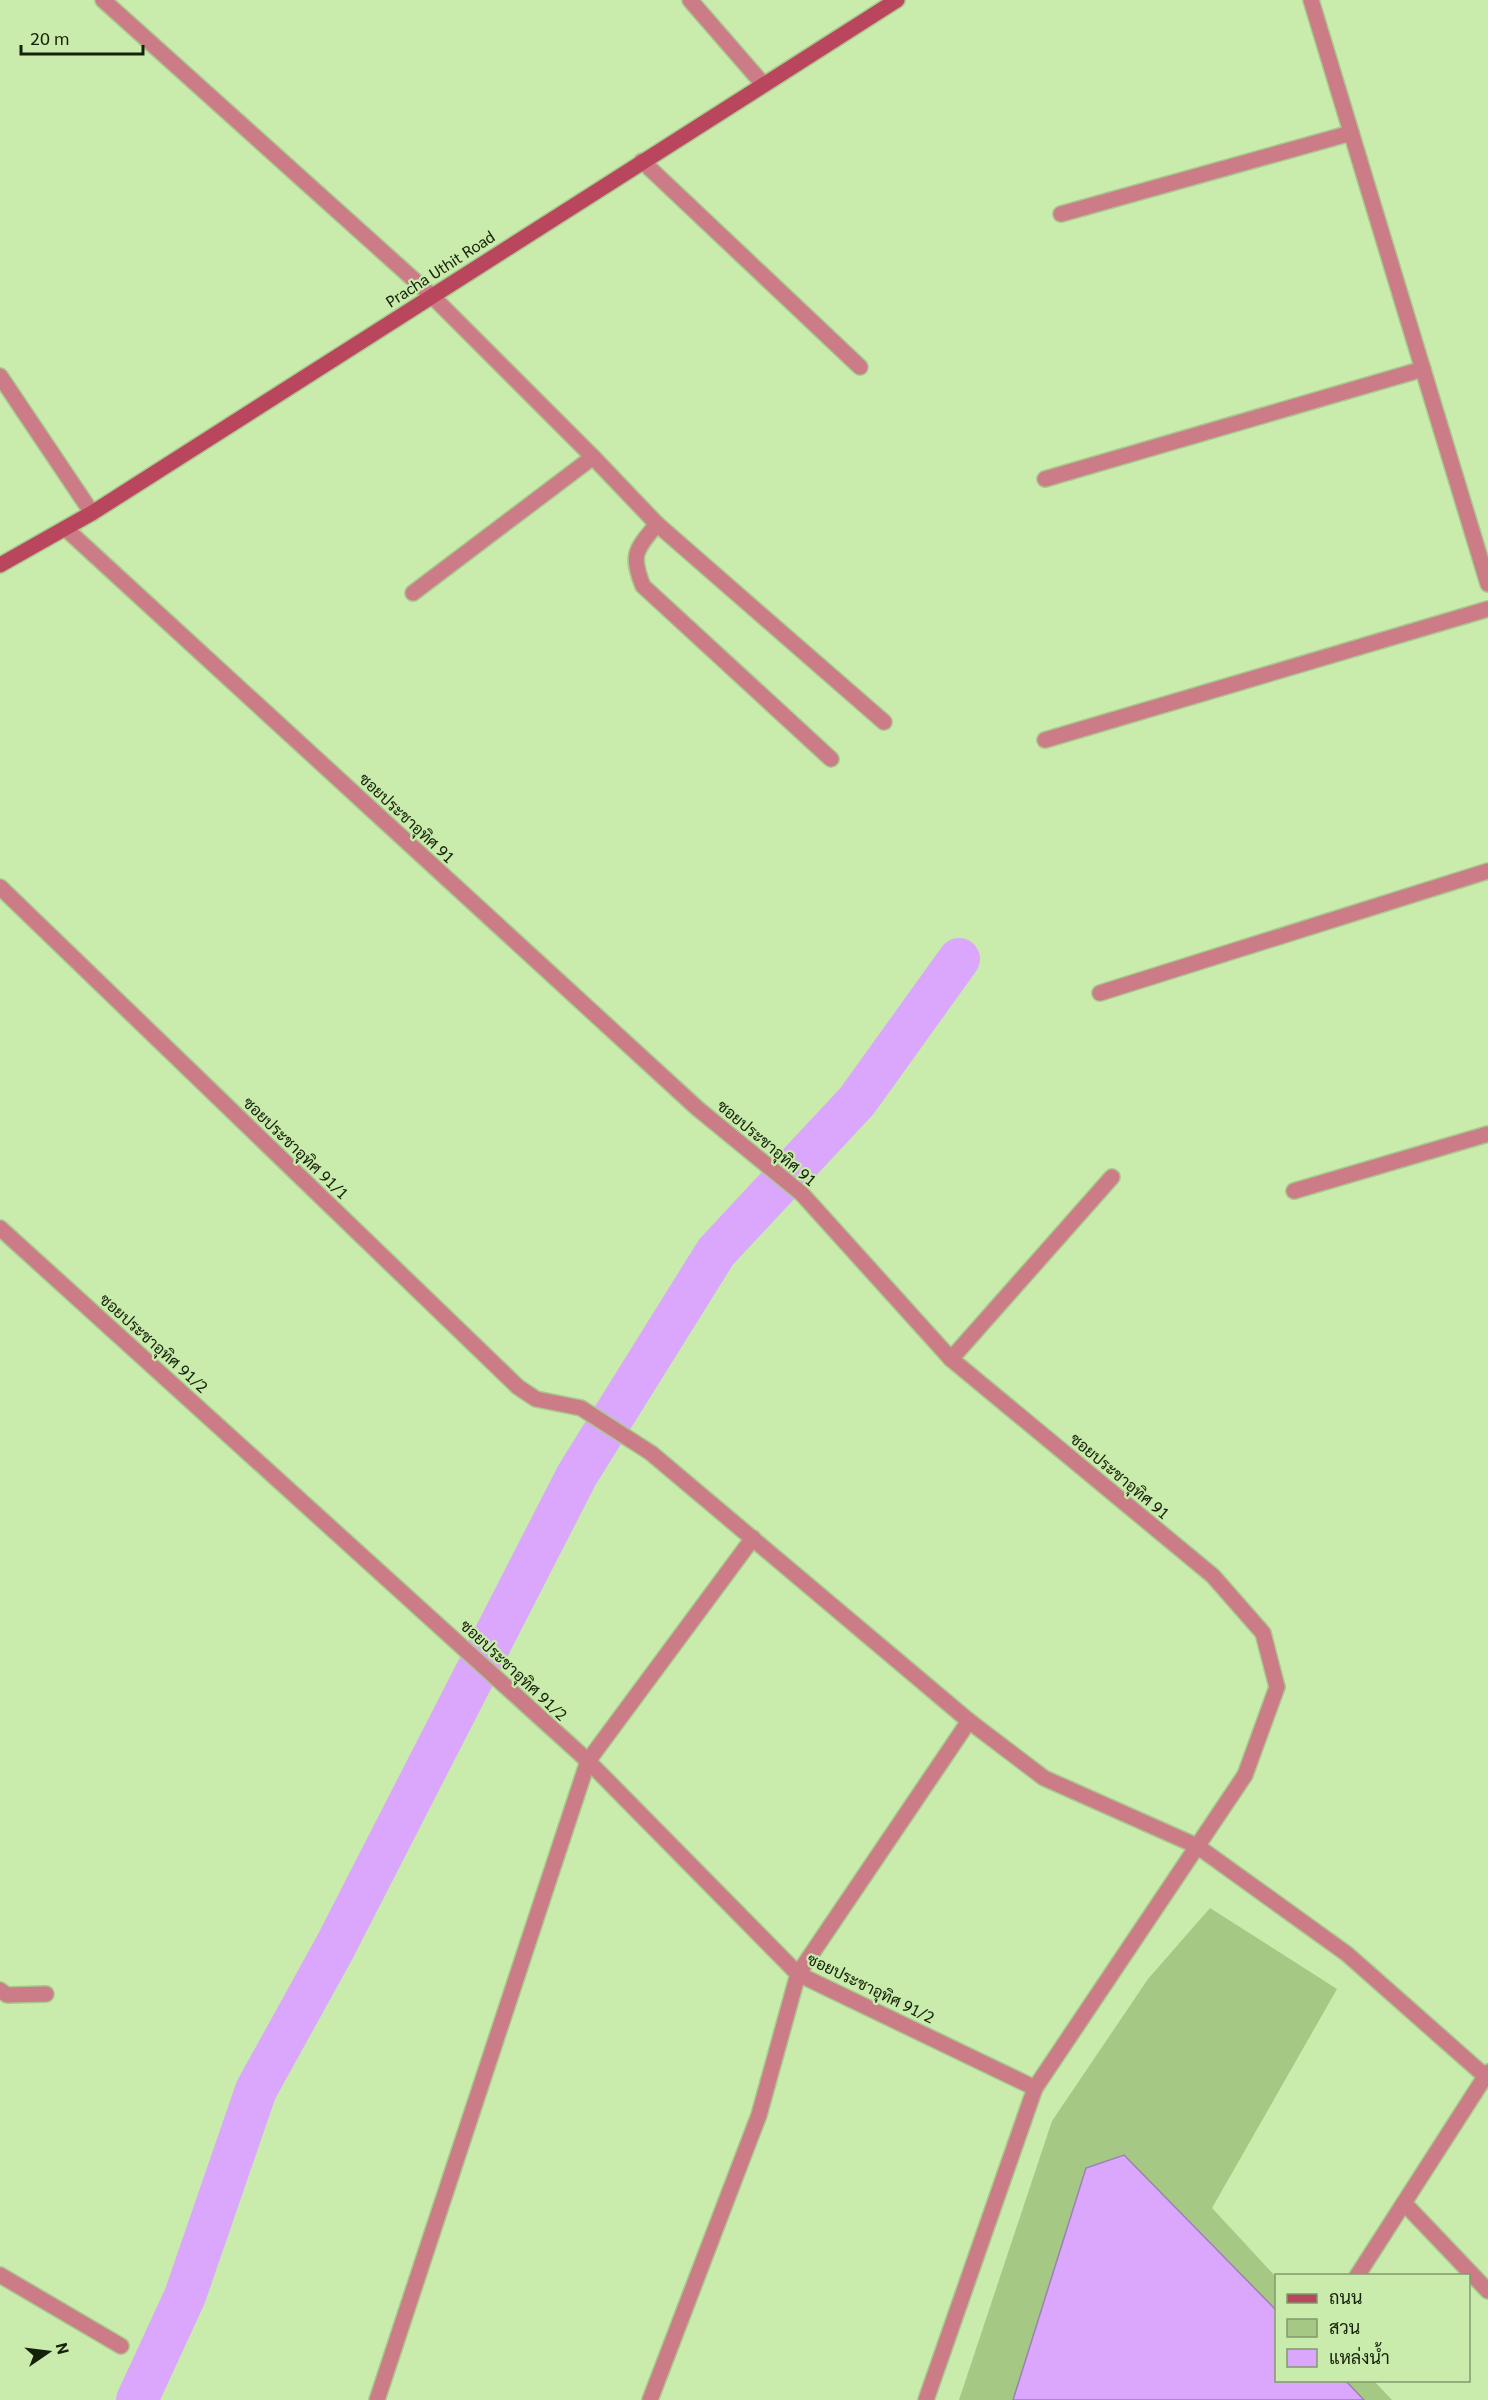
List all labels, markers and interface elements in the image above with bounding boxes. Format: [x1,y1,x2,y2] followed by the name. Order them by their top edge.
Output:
[21,18,142,56] scale bar
[30,26,69,49] text: 20 m
[381,225,498,312] street label: Pracha Uthit Road
[354,768,460,869] street label: ซอยประชาอุทิศ 91
[238,1092,354,1205] street label: ซอยประชาอุทิศ 91/1
[712,1095,821,1192] street label: ซอยประชาอุทิศ 91
[94,1288,213,1399] street label: ซอยประชาอุทิศ 91/2
[1065,1428,1174,1525] street label: ซอยประชาอุทิศ 91
[455,1615,573,1726] street label: ซอยประชาอุทิศ 91/2
[803,1948,939,2029] street label: ซอยประชาอุทิศ 91/2
[1275,2274,1470,2382] legend
[1329,2285,1362,2308] text: ถนน
[1329,2315,1360,2338] text: สวน
[18,2322,78,2382] north arrow
[51,2340,75,2356] text: N
[1329,2342,1390,2368] text: แหล่งน้ำ

